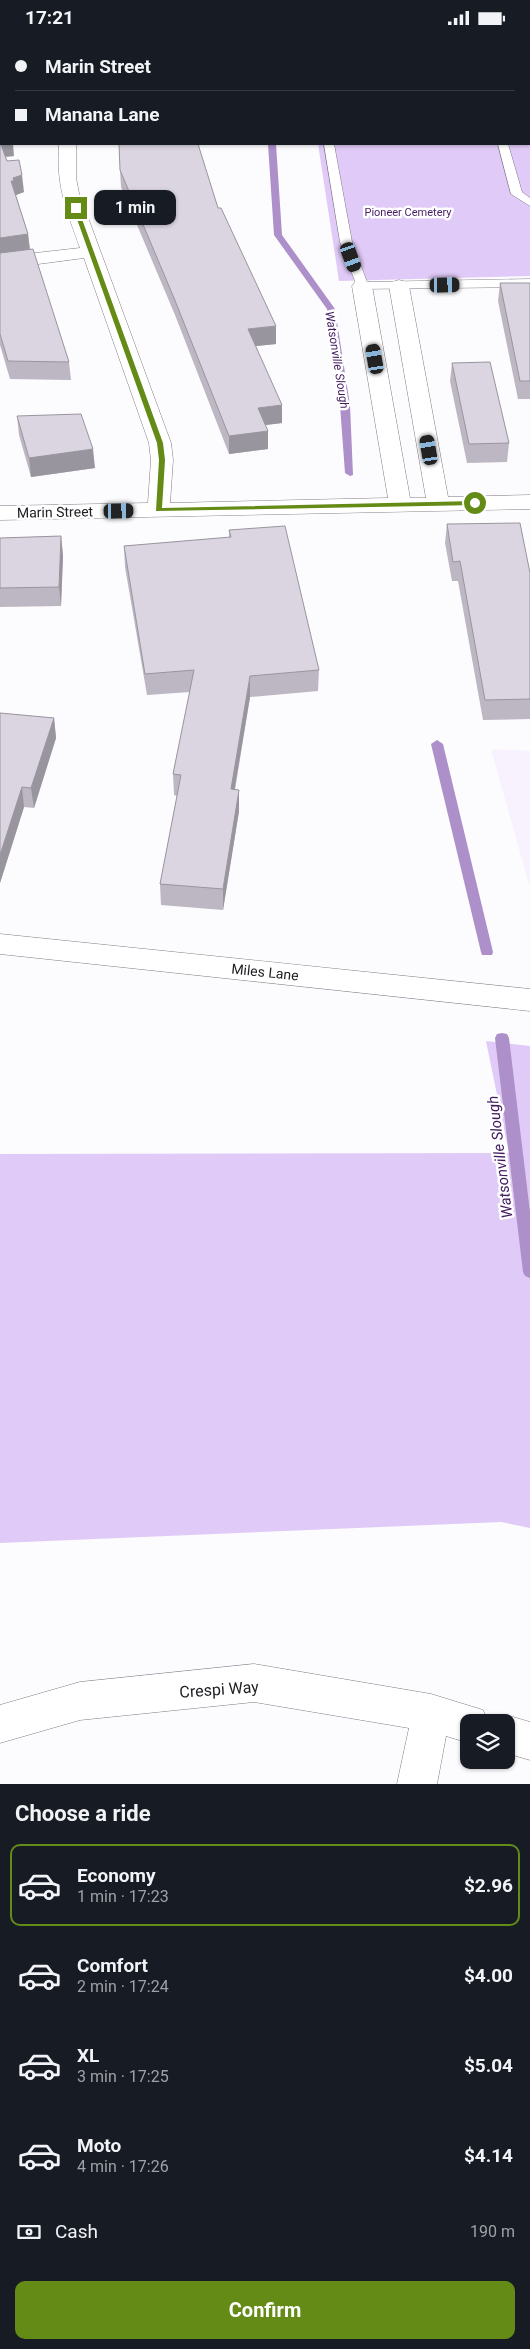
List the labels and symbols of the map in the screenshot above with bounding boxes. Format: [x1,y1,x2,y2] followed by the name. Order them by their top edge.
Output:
[94,191,176,225] callout: 1 min
[65,197,87,219] route end
[364,206,452,219] park label: Pioneer Cemetery
[338,240,363,274] car
[429,277,460,293] car
[322,310,352,410] water label: Watsonville Slough
[365,343,384,375] car
[419,434,438,466] car
[464,492,486,514] route start
[17,503,94,521] street label: Marin Street
[103,503,134,519] car
[231,961,299,983] street label: Miles Lane
[484,1095,516,1219] water label: Watsonville Slough
[179,1677,260,1702] street label: Crespi Way

